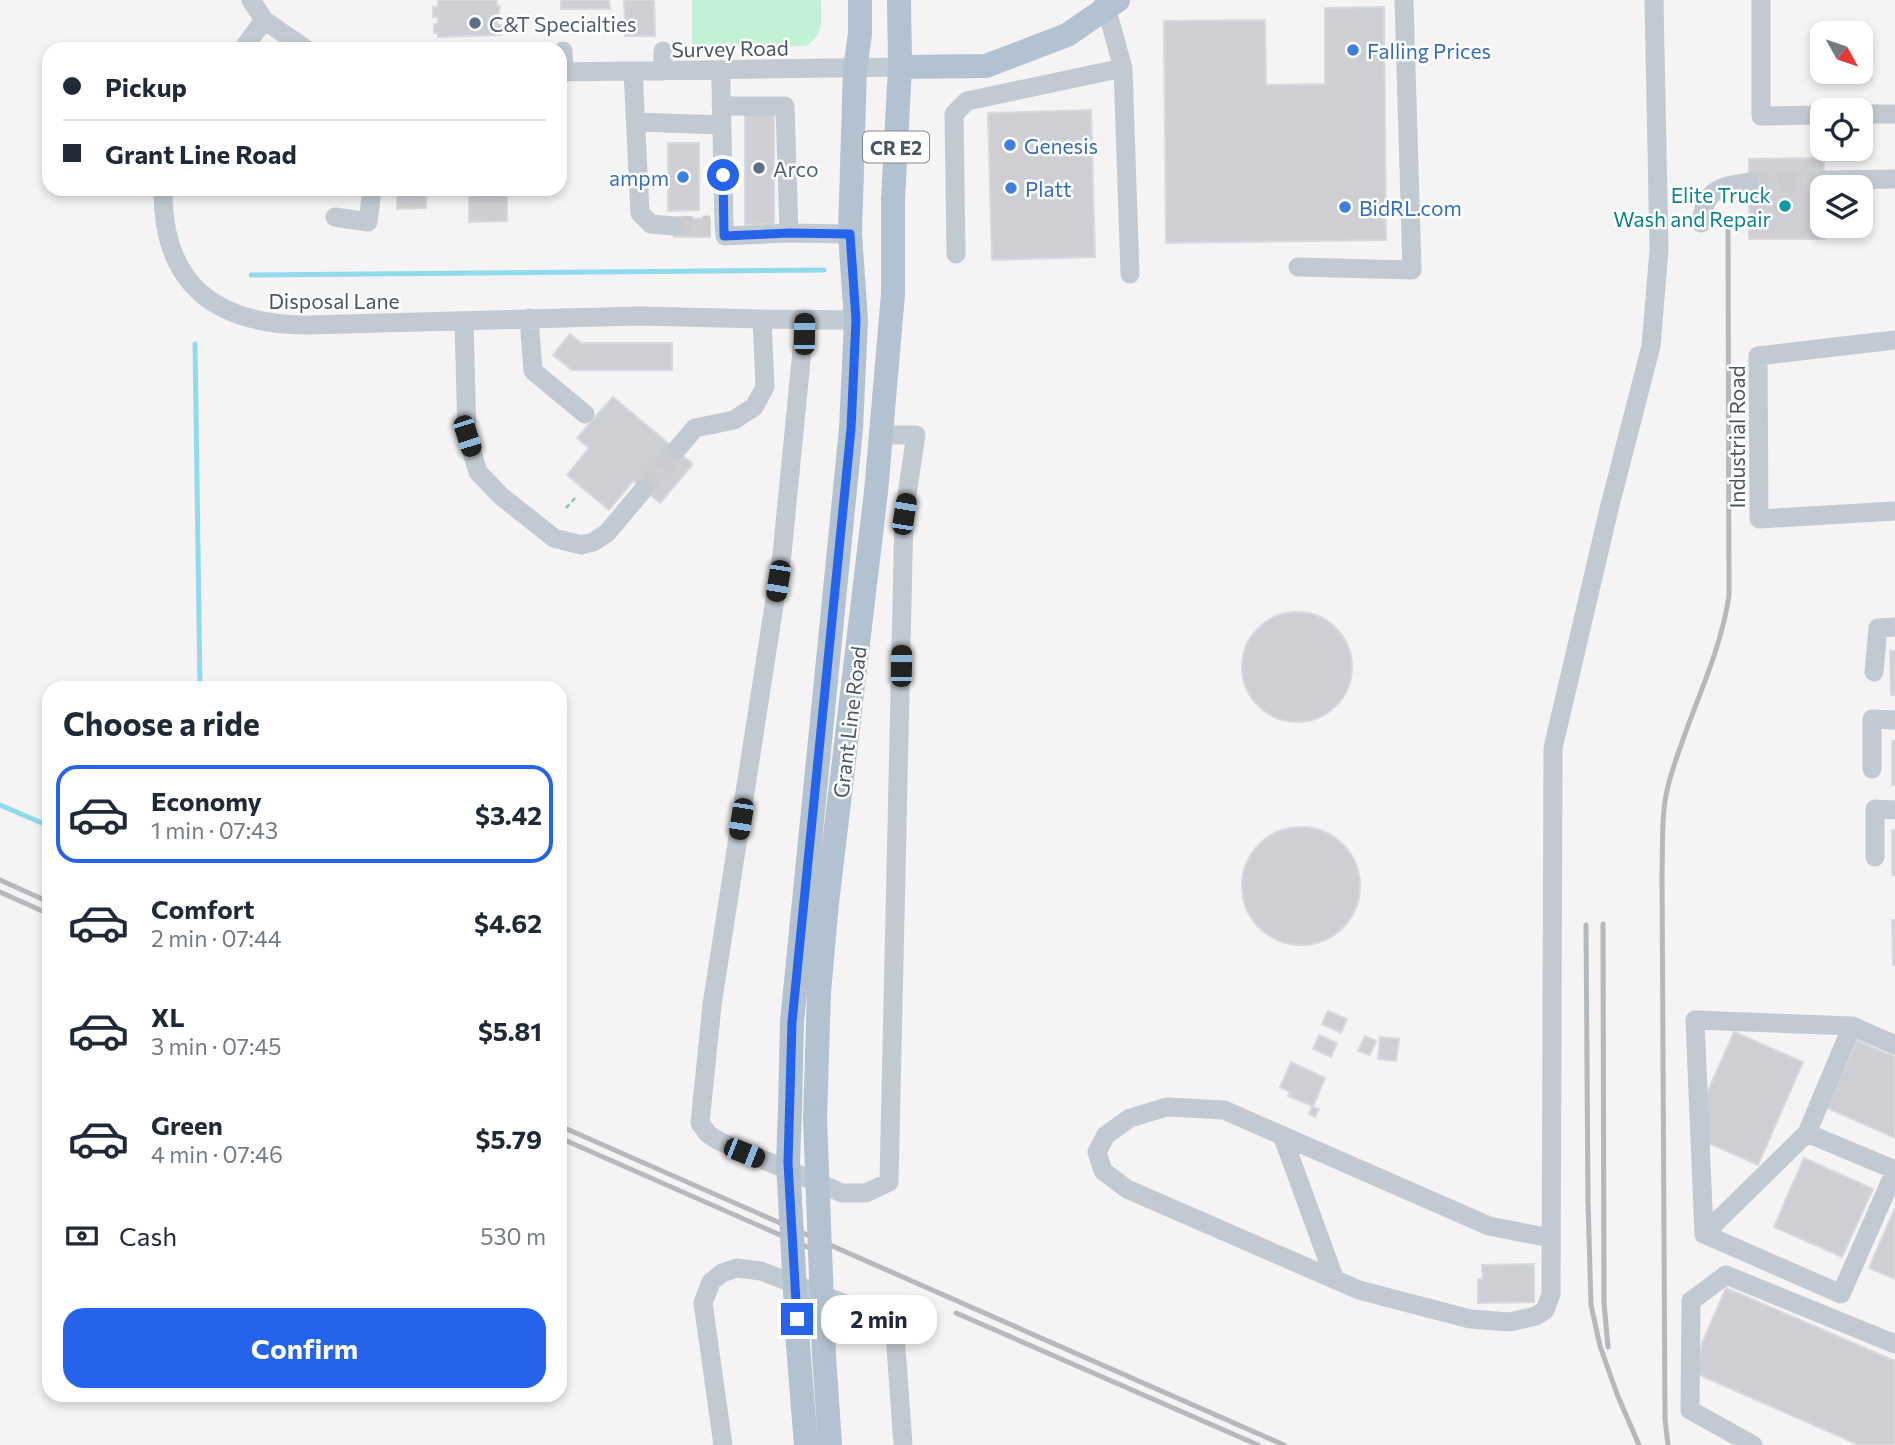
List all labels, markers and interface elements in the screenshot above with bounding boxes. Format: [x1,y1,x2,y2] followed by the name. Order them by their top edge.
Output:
[489,11,637,36] place label: C&T Specialties
[467,15,483,31] marker: C&T Specialties
[1810,21,1872,84] north arrow
[1810,21,1873,238] map controls
[671,34,789,62] street label: Survey Road
[1367,38,1491,63] place label: Falling Prices
[1345,42,1361,58] marker: Falling Prices
[105,71,187,102] text: Pickup
[1810,98,1873,161] button: locate
[863,132,929,162] road number: CR E2
[1024,133,1098,158] place label: Genesis
[1002,137,1018,153] marker: Genesis
[105,138,297,169] text: Grant Line Road
[773,156,818,181] place label: Arco
[707,159,739,191] route start
[751,160,767,176] marker: Arco
[609,165,669,190] place label: ampm
[675,169,691,185] marker: ampm
[1810,175,1873,238] button: layers
[1025,176,1072,201] place label: Platt
[1003,180,1019,196] marker: Platt
[1613,182,1771,231] place label: Elite Truck Wash and Repair
[1359,195,1462,220] place label: BidRL.com
[1777,198,1793,214] marker: Elite Truck Wash and Repair
[1337,199,1353,215] marker: BidRL.com
[268,288,400,313] street label: Disposal Lane
[794,313,815,355] car
[1724,365,1749,509] street label: Industrial Road
[451,413,484,459] car
[891,492,918,536] car
[765,559,792,603] car
[827,645,871,799] street label: Grant Line Road
[891,645,912,687] car
[63,703,260,743] text: Choose a ride
[67,783,130,846] icon: car
[151,785,262,816] text: Economy
[728,797,755,841] car
[475,799,542,830] text: $3.42
[151,816,278,844] text: 1 min · 07:43
[67,891,130,954] icon: car
[151,893,254,924] text: Comfort
[474,907,542,938] text: $4.62
[151,924,282,952] text: 2 min · 07:44
[67,999,130,1062] icon: car
[151,1001,185,1032] text: XL
[478,1015,542,1046] text: $5.81
[151,1032,281,1060] text: 3 min · 07:45
[67,1107,130,1170] icon: car
[151,1109,223,1140] text: Green
[475,1123,542,1154] text: $5.79
[721,1135,768,1171] car
[151,1140,283,1168] text: 4 min · 07:46
[63,1217,101,1255] icon: cash
[119,1220,177,1251] text: Cash
[480,1222,546,1250] text: 530 m
[822,1294,937,1344] callout: 2 min
[781,1303,813,1335] route end
[850,1305,908,1333] text: 2 min
[63,1308,546,1388] button: Confirm

